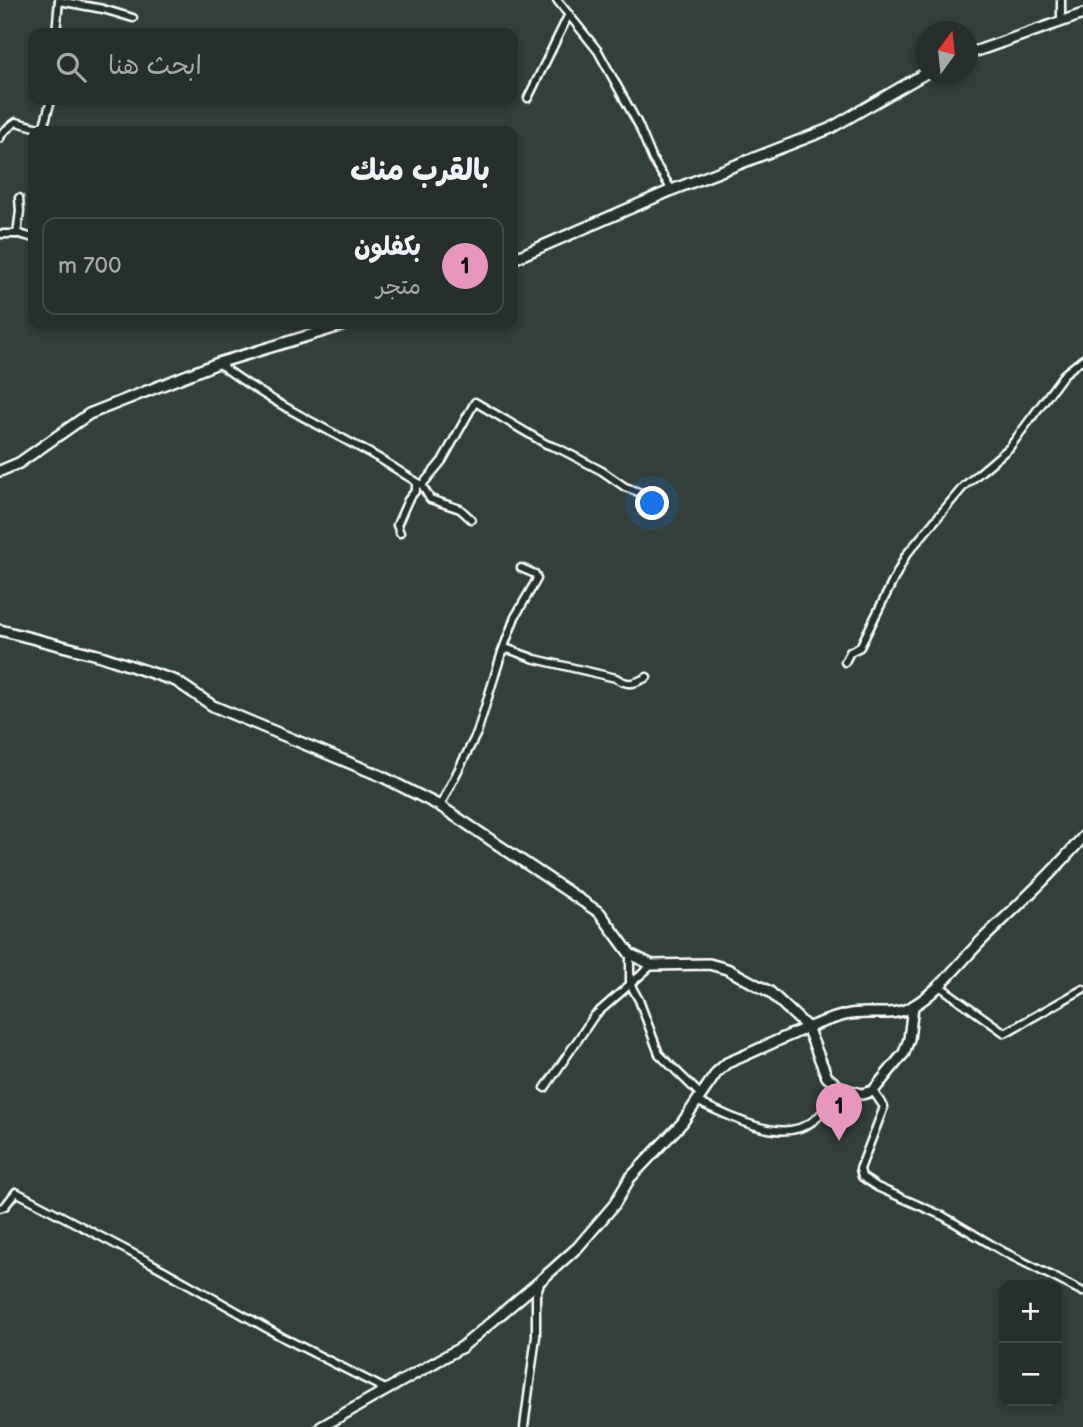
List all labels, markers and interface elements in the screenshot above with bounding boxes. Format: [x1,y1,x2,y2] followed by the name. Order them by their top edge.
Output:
[915,21,978,84] north arrow
[28,28,518,105] search box
[52,48,90,86] icon: search
[108,51,202,82] text: ابحث هنا
[350,153,490,189] text: بالقرب منك
[354,232,421,263] text: بكفلون
[58,252,122,280] text: 700 m
[460,252,470,280] text: 1
[376,273,421,301] text: متجر
[635,486,669,520] your location
[816,1083,862,1141] pin: 1
[999,1280,1062,1406] map controls
[999,1280,1062,1343] button: +
[999,1343,1062,1406] button: −

